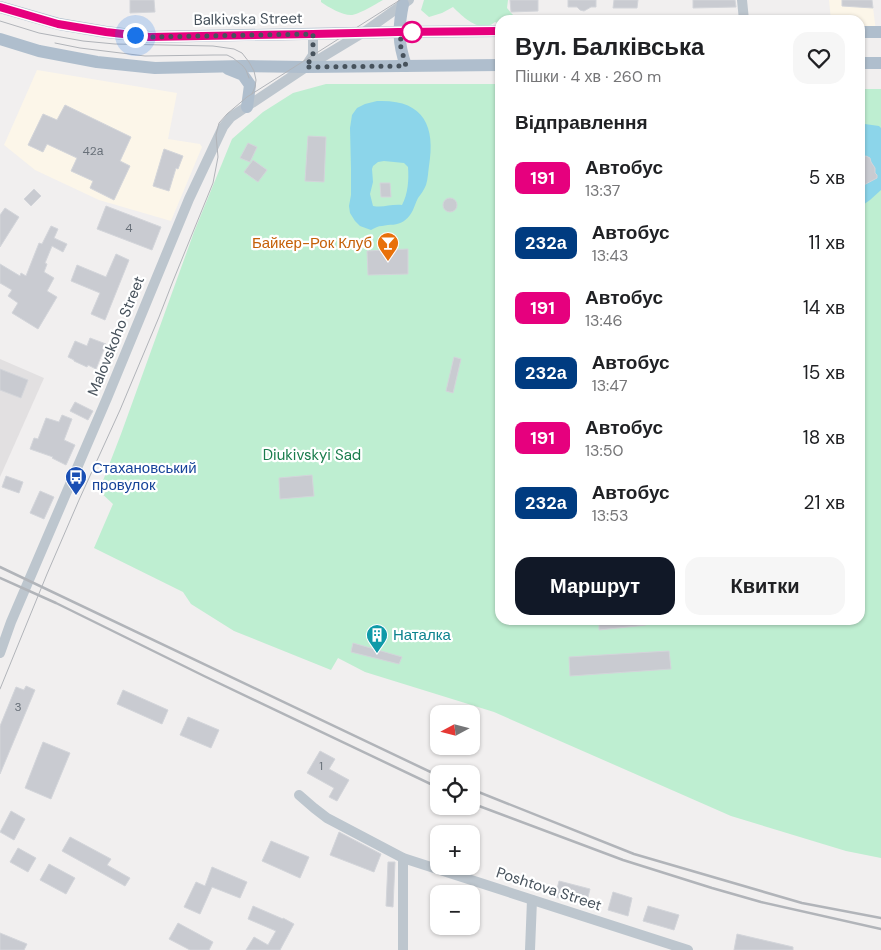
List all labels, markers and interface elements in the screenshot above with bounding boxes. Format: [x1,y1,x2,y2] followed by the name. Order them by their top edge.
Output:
[193,8,303,30] street label: Balkivska Street
[401,21,423,43] unlabelled marker
[123,23,148,48] your location
[515,31,704,62] text: Вул. Балківська
[793,32,845,84] button: heart
[515,66,661,87] text: Пішки · 4 хв · 260 m
[515,110,648,135] text: Відправлення
[83,143,104,159] house number: 42а
[585,155,663,180] text: Автобус
[809,165,845,190] text: 5 хв
[530,166,555,190] text: 191
[585,180,620,201] text: 13:37
[125,220,133,236] house number: 4
[592,220,670,245] text: Автобус
[808,230,845,255] text: 11 хв
[376,231,400,262] bar icon: Байкер-Рок Клуб
[525,231,567,255] text: 232а
[252,233,372,253] place label: Байкер-Рок Клуб
[592,245,629,266] text: 13:43
[83,273,149,399] street label: Malovskoho Street
[585,285,663,310] text: Автобус
[803,295,845,320] text: 14 хв
[530,296,555,320] text: 191
[585,310,622,331] text: 13:46
[592,350,670,375] text: Автобус
[803,360,845,385] text: 15 хв
[525,361,567,385] text: 232а
[592,375,628,396] text: 13:47
[585,415,663,440] text: Автобус
[803,425,845,450] text: 18 хв
[530,426,555,450] text: 191
[585,440,623,461] text: 13:50
[263,445,361,465] park label: Diukivskyi Sad
[92,458,197,495] place label: Стахановський провулок
[64,465,88,496] bus stop icon: Стахановський провулок
[592,480,670,505] text: Автобус
[803,490,845,515] text: 21 хв
[525,491,567,515] text: 232а
[592,505,629,526] text: 13:53
[515,557,675,615] button: Маршрут
[685,557,845,615] button: Квитки
[365,623,389,654] building icon: Наталка
[393,625,452,645] place label: Наталка
[14,699,22,715] house number: 3
[430,705,480,755] north arrow
[430,705,480,935] map controls
[319,758,323,774] house number: 1
[430,765,480,815] button: locate
[430,825,480,875] button: +
[494,863,604,915] street label: Poshtova Street
[430,885,480,935] button: −

